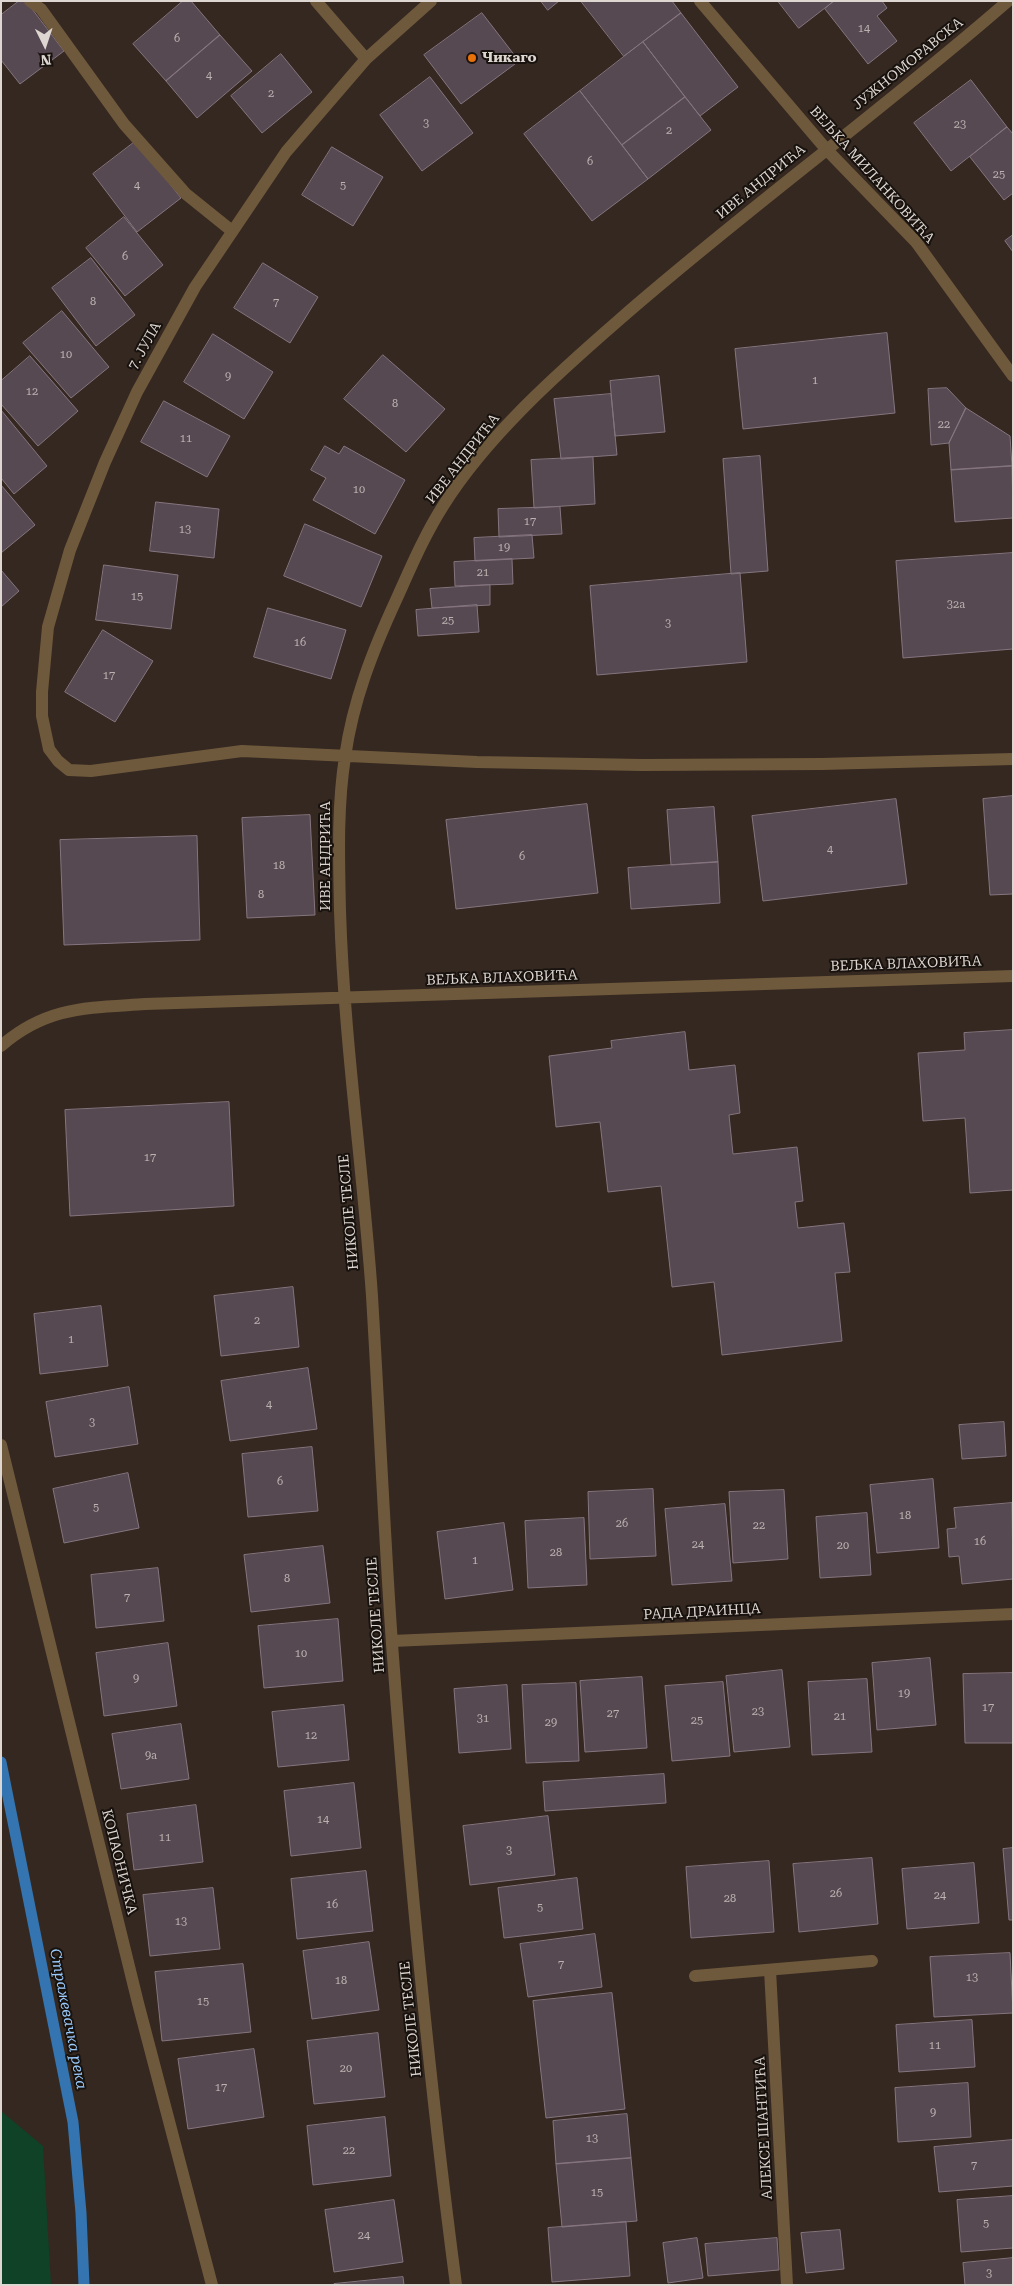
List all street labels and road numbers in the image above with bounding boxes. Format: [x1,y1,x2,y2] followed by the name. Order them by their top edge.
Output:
[849,14,967,114] street label: ЈУЖНОМОРАВСКА
[806,103,938,247] street label: ВЕЉКА МИЛАНКОВИЋА
[713,141,809,223] street label: ИВЕ АНДРИЋА
[125,319,165,373] street label: 7. ЈУЛА
[423,411,503,507] street label: ИВЕ АНДРИЋА
[318,801,334,911] street label: ИВЕ АНДРИЋА
[830,953,982,975] street label: ВЕЉКА ВЛАХОВИЋА
[426,967,578,989] street label: ВЕЉКА ВЛАХОВИЋА
[336,1154,362,1270] street label: НИКОЛЕ ТЕСЛЕ
[364,1557,388,1673] street label: НИКОЛЕ ТЕСЛЕ
[643,1601,761,1623] street label: РАДА ДРАИНЦА
[98,1808,140,1916] street label: КОПАОНИЧКА
[397,1960,425,2078] street label: НИКОЛЕ ТЕСЛЕ
[752,2056,776,2200] street label: АЛЕКСЕ ШАНТИЋА

